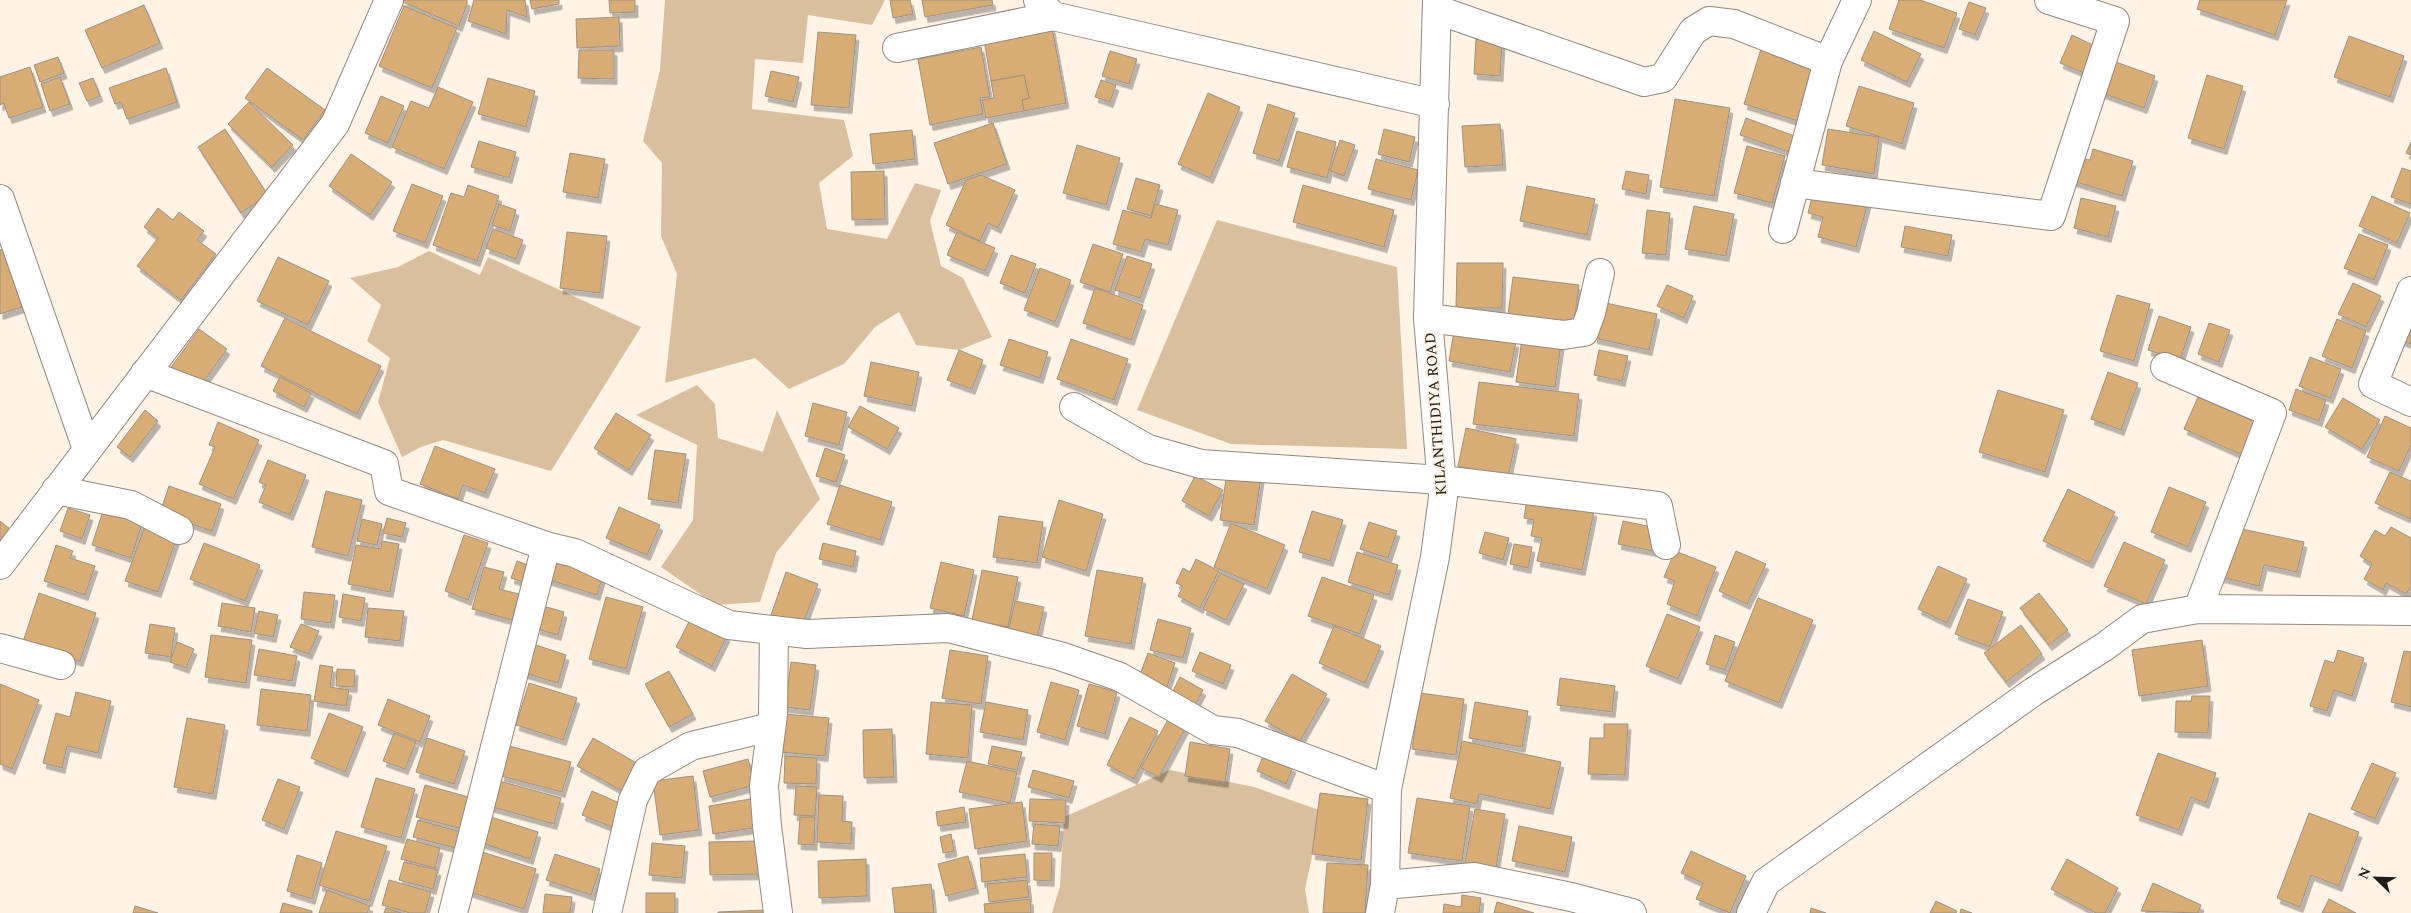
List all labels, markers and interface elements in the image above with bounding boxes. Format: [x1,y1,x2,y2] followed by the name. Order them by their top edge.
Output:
[1419,332,1453,496] street label: KILANTHIDIYA ROAD
[2351,853,2401,903] north arrow
[2353,864,2376,882] text: N

